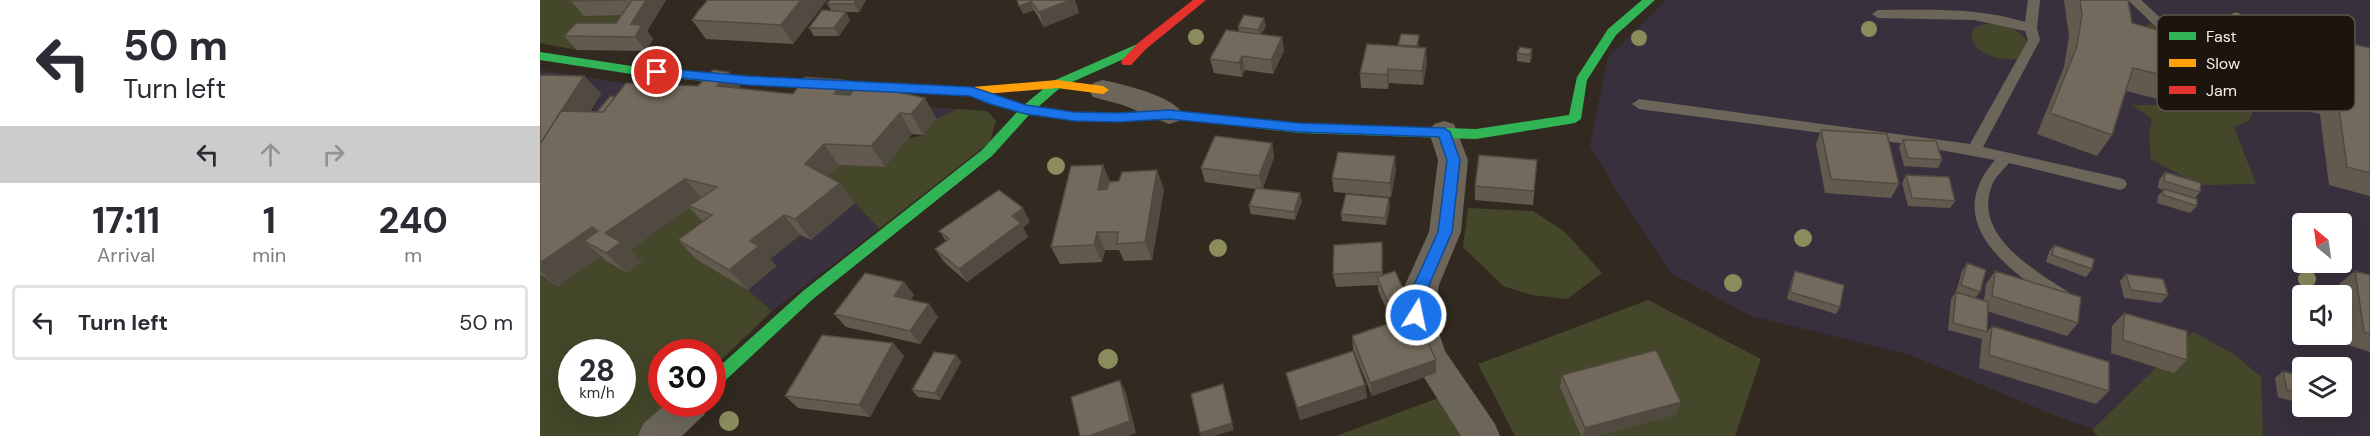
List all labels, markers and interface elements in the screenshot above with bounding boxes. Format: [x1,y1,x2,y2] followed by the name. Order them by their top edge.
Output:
[2157,15,2355,111] legend
[123,18,228,73] text: 50 m
[24,24,102,102] icon: left
[2206,26,2237,47] text: Fast
[631,46,682,97] pin
[2206,53,2240,74] text: Slow
[640,55,673,88] icon: arrive
[123,71,226,106] text: Turn left
[2206,80,2237,101] text: Jam
[191,138,224,171] icon: left
[254,138,287,171] icon: ahead
[317,138,350,171] icon: right
[92,197,160,244] text: 17:11
[263,197,276,244] text: 1
[379,197,448,244] text: 240
[2292,213,2352,273] north arrow
[2292,213,2352,417] map controls
[97,242,155,268] text: Arrival
[252,242,286,268] text: min
[404,242,422,268] text: m
[1384,283,1448,347] position arrow
[2292,285,2352,345] button: sound
[27,306,60,339] icon: left
[78,308,168,337] text: Turn left
[459,308,513,337] text: 50 m
[648,339,726,417] speed limit sign: 30
[579,351,615,390] text: 28
[2292,357,2352,417] button: layers
[579,383,615,403] text: km/h

